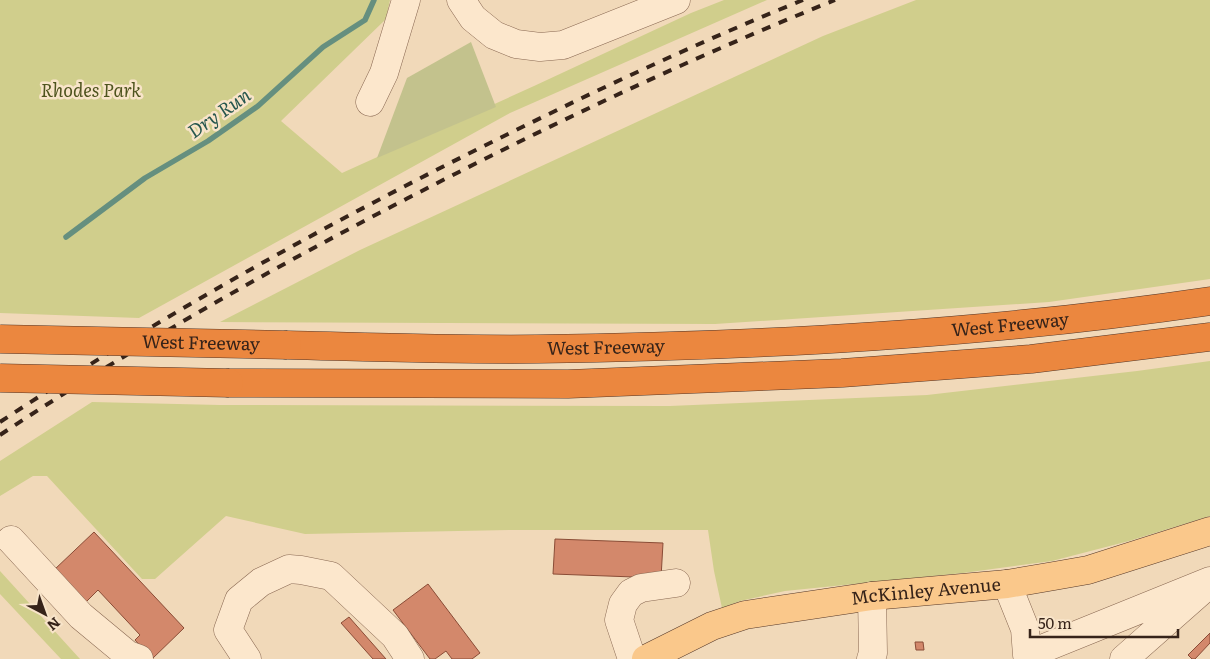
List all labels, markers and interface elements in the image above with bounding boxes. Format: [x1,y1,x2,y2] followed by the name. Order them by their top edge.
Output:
[41,76,141,103] park label: Rhodes Park
[181,80,256,144] water label: Dry Run
[950,304,1071,342] street label: West Freeway
[142,327,261,356] street label: West Freeway
[547,331,666,361] street label: West Freeway
[849,570,1002,611] street label: McKinley Avenue
[20,589,70,639] north arrow
[1030,606,1178,638] scale bar
[1038,611,1072,634] text: 50 m
[43,613,65,636] text: N

